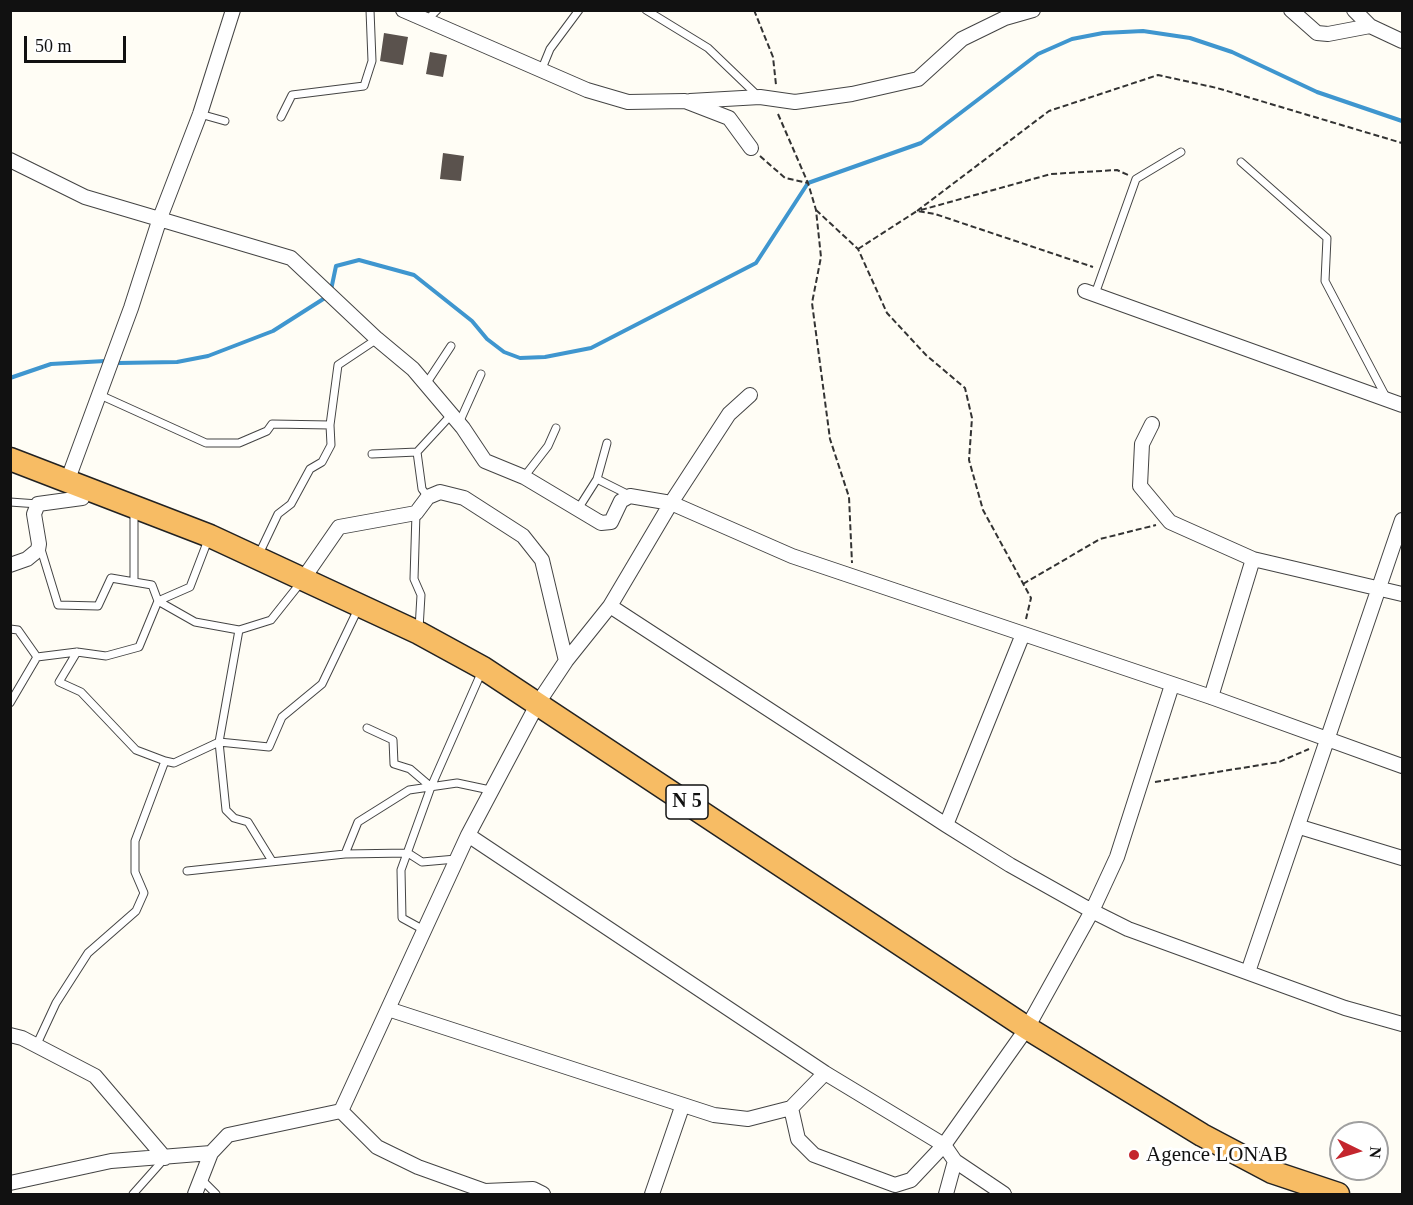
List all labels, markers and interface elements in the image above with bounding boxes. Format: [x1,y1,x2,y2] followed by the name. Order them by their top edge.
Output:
[27,24,129,62] scale bar
[35,36,72,56] text: 50 m
[666,785,708,819] road number: N 5
[1329,1121,1389,1181] north arrow
[1146,1142,1288,1168] place label: Agence LONAB
[1366,1146,1384,1159] text: N
[1127,1148,1141,1162] marker: Agence LONAB

